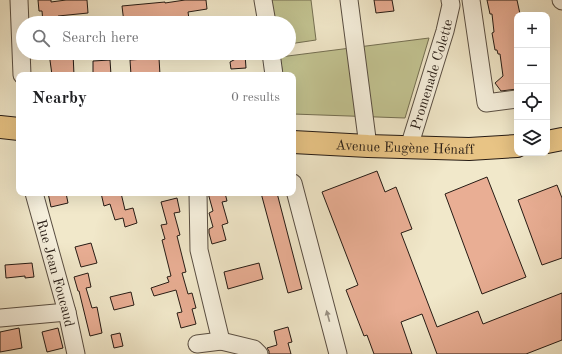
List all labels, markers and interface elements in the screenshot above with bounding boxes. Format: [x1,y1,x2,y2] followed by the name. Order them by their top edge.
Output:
[514,12,550,156] map controls
[514,12,550,48] button: +
[16,16,296,60] search box
[409,18,455,132] street label: Promenade Colette
[30,27,52,49] icon: search
[62,31,139,46] text: Search here
[514,48,550,84] button: −
[514,84,550,120] button: locate
[32,90,87,107] text: Nearby
[231,91,280,104] text: 0 results
[514,120,550,156] button: layers
[335,138,476,157] street label: Avenue Eugène Hénaff
[34,218,76,328] street label: Rue Jean Foucaud
[325,310,331,322] one-way arrow

